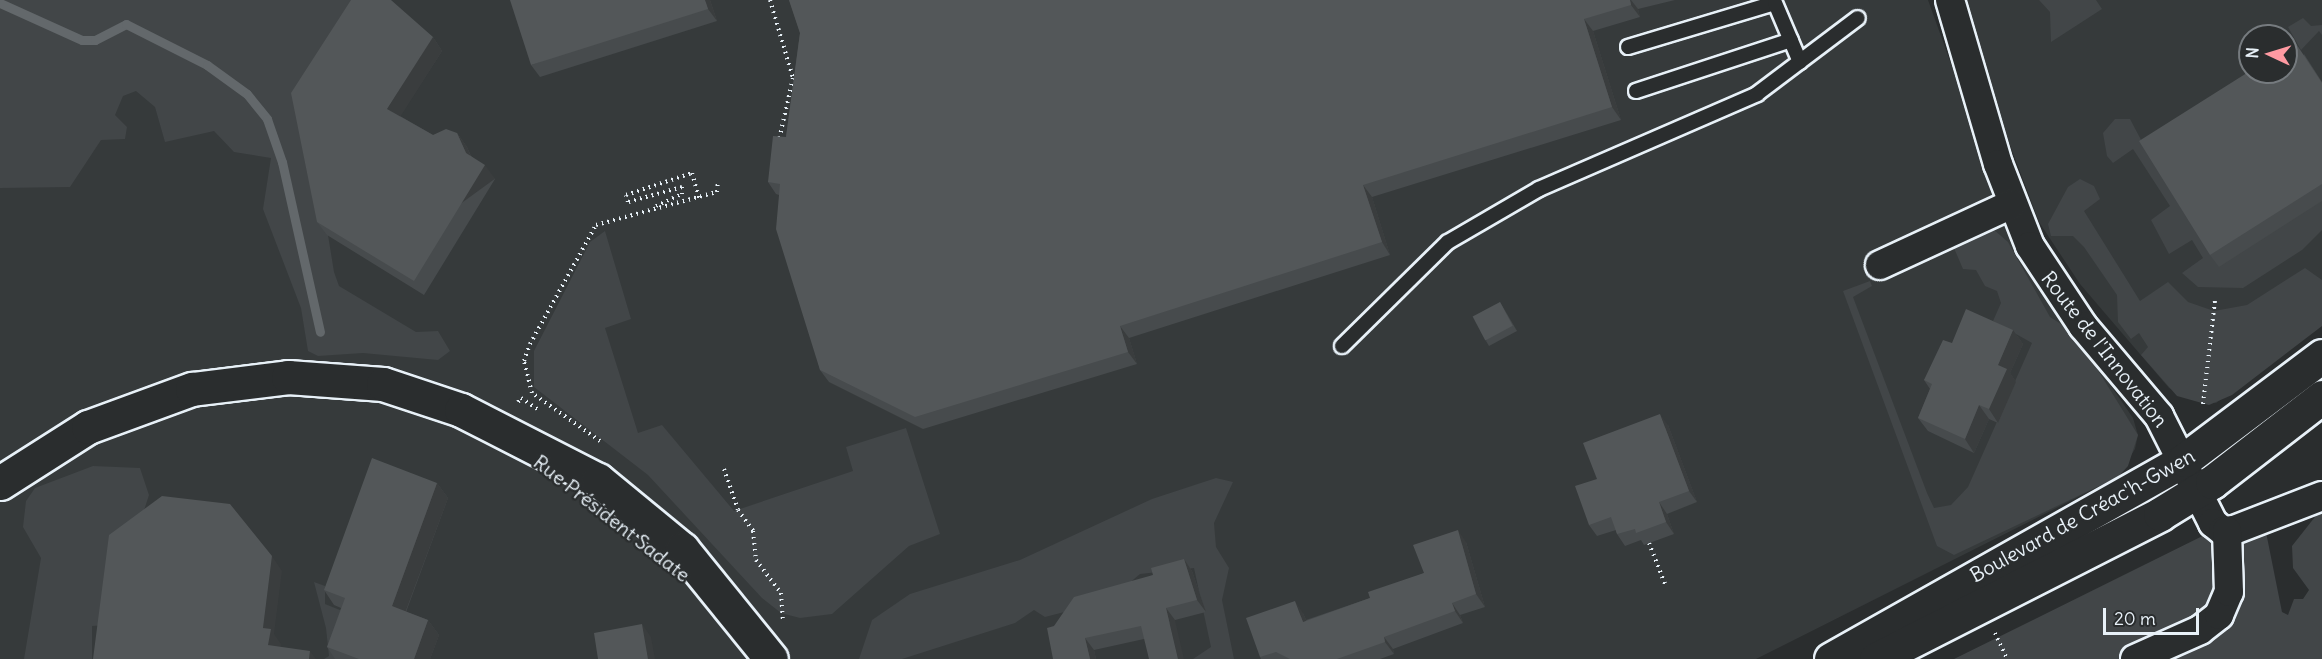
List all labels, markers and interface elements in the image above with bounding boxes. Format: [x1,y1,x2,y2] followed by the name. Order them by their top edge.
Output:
[2238,24,2298,84] north arrow
[2242,47,2262,59] text: N
[2037,266,2173,432] street label: Route de l'Innovation
[1966,443,2198,587] street label: Boulevard de Créac'h-Gwen
[529,449,695,587] street label: Rue Président Sadate
[2106,596,2202,634] scale bar
[2114,607,2156,630] text: 20 m

